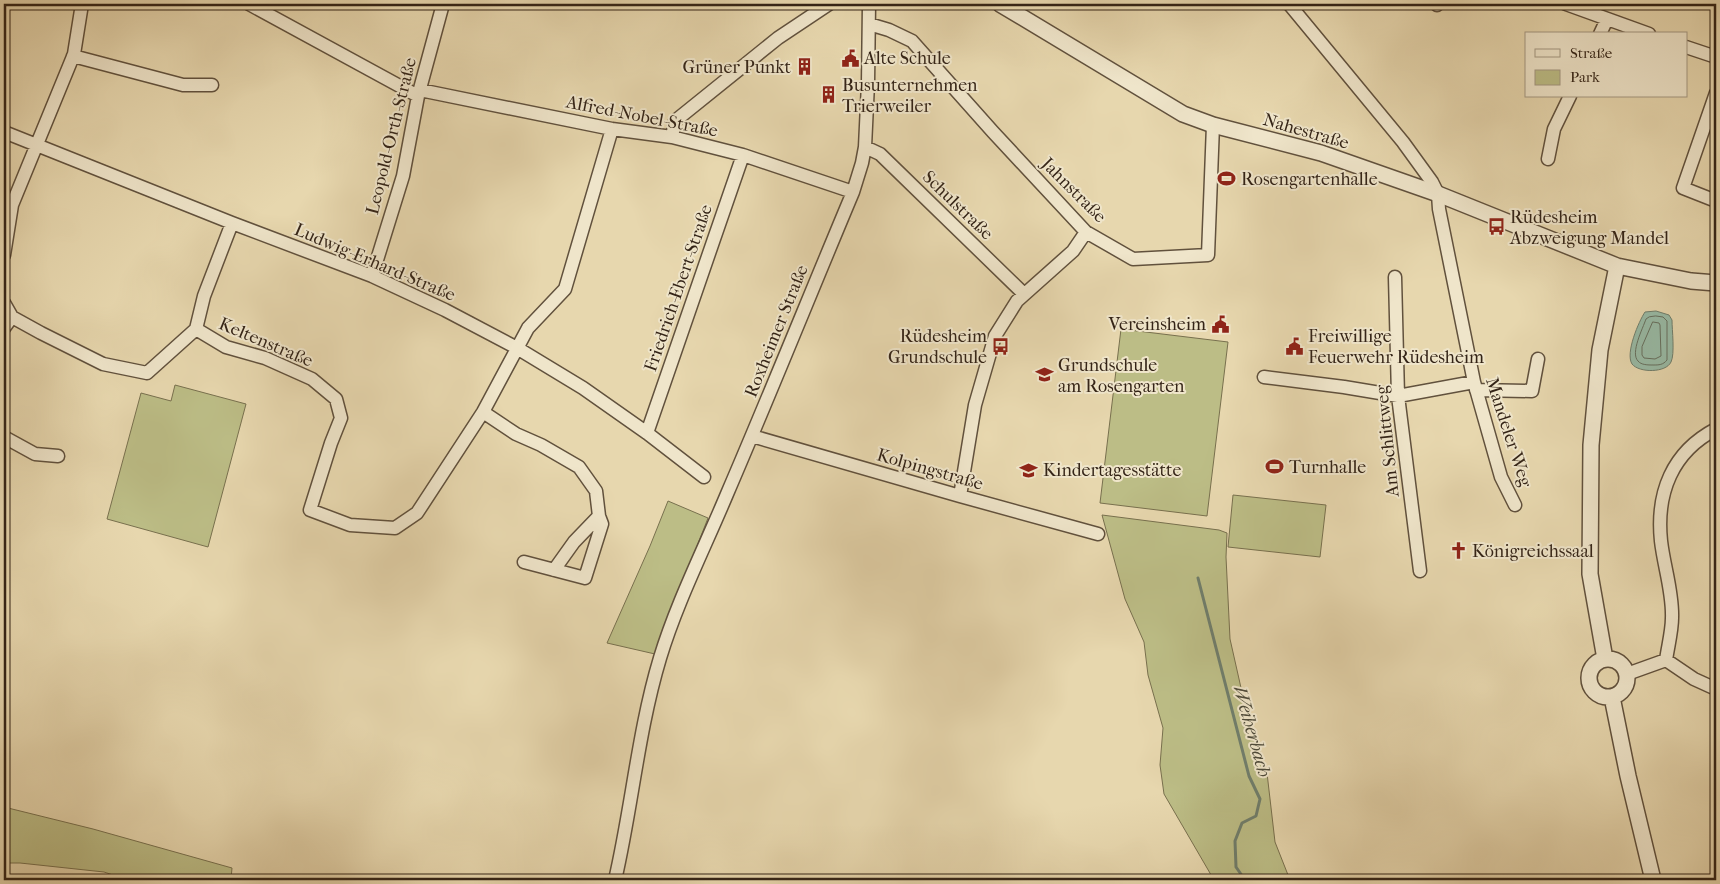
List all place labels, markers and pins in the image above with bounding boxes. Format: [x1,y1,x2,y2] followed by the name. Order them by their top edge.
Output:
[840,48,860,68] public building icon: Alte Schule
[863,48,951,69] place label: Alte Schule
[682,57,792,78] place label: Grüner Punkt
[795,57,815,77] building icon: Grüner Punkt
[842,75,978,117] place label: Busunternehmen Trierweiler
[818,85,838,105] building icon: Busunternehmen Trierweiler
[1217,169,1237,189] sports icon: Rosengartenhalle
[1241,169,1378,190] place label: Rosengartenhalle
[1509,207,1669,249] place label: Rüdesheim Abzweigung Mandel
[1486,217,1506,237] bus stop icon: Rüdesheim Abzweigung Mandel
[1107,314,1206,335] place label: Vereinsheim
[1210,314,1230,334] public building icon: Vereinsheim
[888,326,987,368] place label: Rüdesheim Grundschule
[1308,326,1484,368] place label: Freiwillige Feuerwehr Rüdesheim
[991,336,1011,356] bus stop icon: Rüdesheim Grundschule
[1284,336,1304,356] public building icon: Freiwillige Feuerwehr Rüdesheim
[1058,355,1185,397] place label: Grundschule am Rosengarten
[1034,365,1054,385] school or university icon: Grundschule am Rosengarten
[1265,457,1285,477] sports icon: Turnhalle
[1289,457,1366,478] place label: Turnhalle
[1019,460,1039,480] school or university icon: Kindertagesstätte
[1043,460,1181,481] place label: Kindertagesstätte
[1448,541,1468,561] church icon: Königreichssaal
[1472,541,1594,562] place label: Königreichssaal

